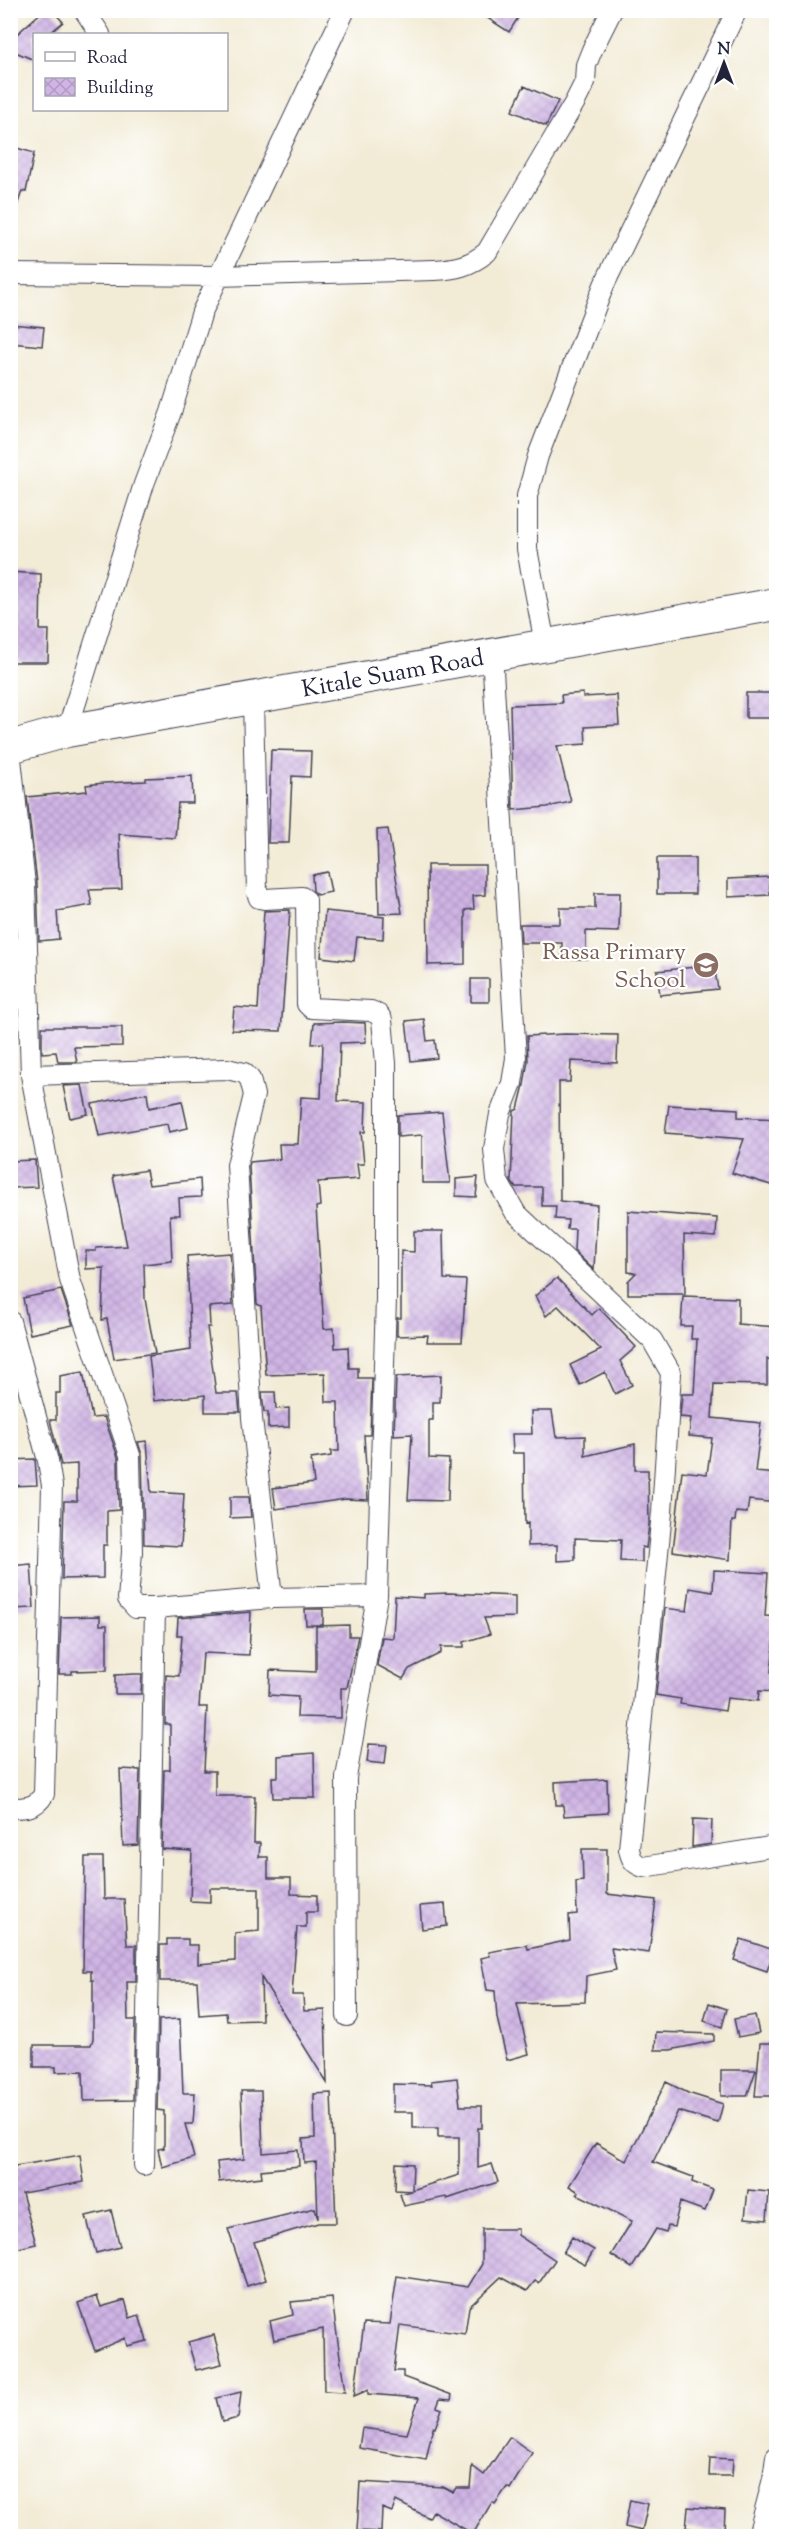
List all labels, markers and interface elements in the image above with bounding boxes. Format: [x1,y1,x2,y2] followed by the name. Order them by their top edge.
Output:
[33,33,228,111] legend
[694,33,754,93] north arrow
[718,39,731,62] text: N
[87,46,127,72] text: Road
[87,76,153,102] text: Building
[299,642,487,708] street label: Kitale Suam Road
[542,936,686,998] place label: Rassa Primary School
[691,950,721,980] school or university icon: Rassa Primary School

